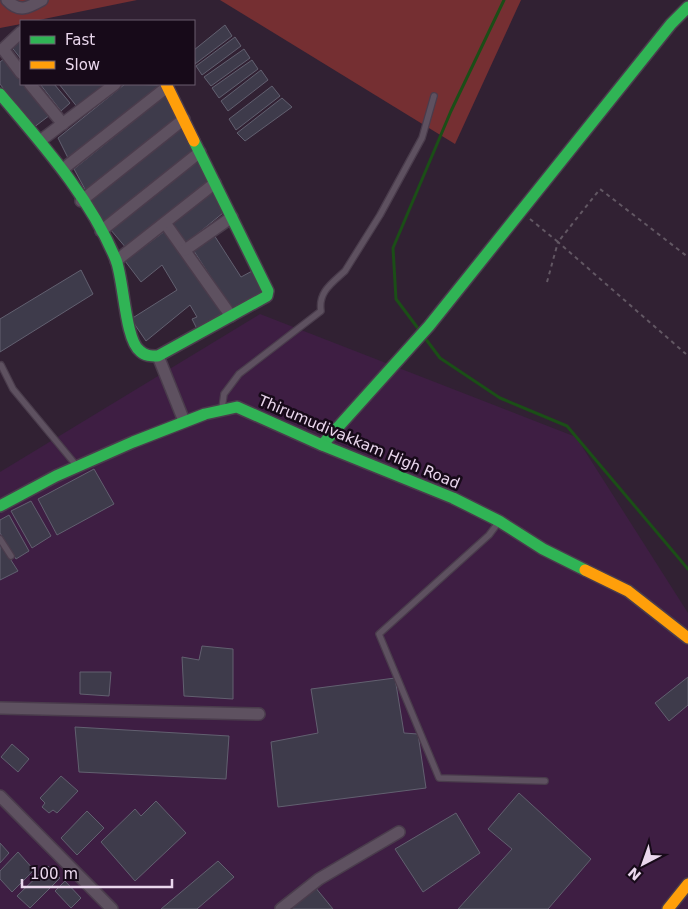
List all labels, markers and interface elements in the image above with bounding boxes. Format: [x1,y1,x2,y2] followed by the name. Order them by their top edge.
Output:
[20,20,195,85] legend
[65,31,95,49] text: Fast
[65,56,100,74] text: Slow
[255,391,462,493] street label: Thirumudivakkam High Road
[618,839,668,889] north arrow
[22,856,172,888] scale bar
[625,864,644,884] text: N
[30,865,78,883] text: 100 m

